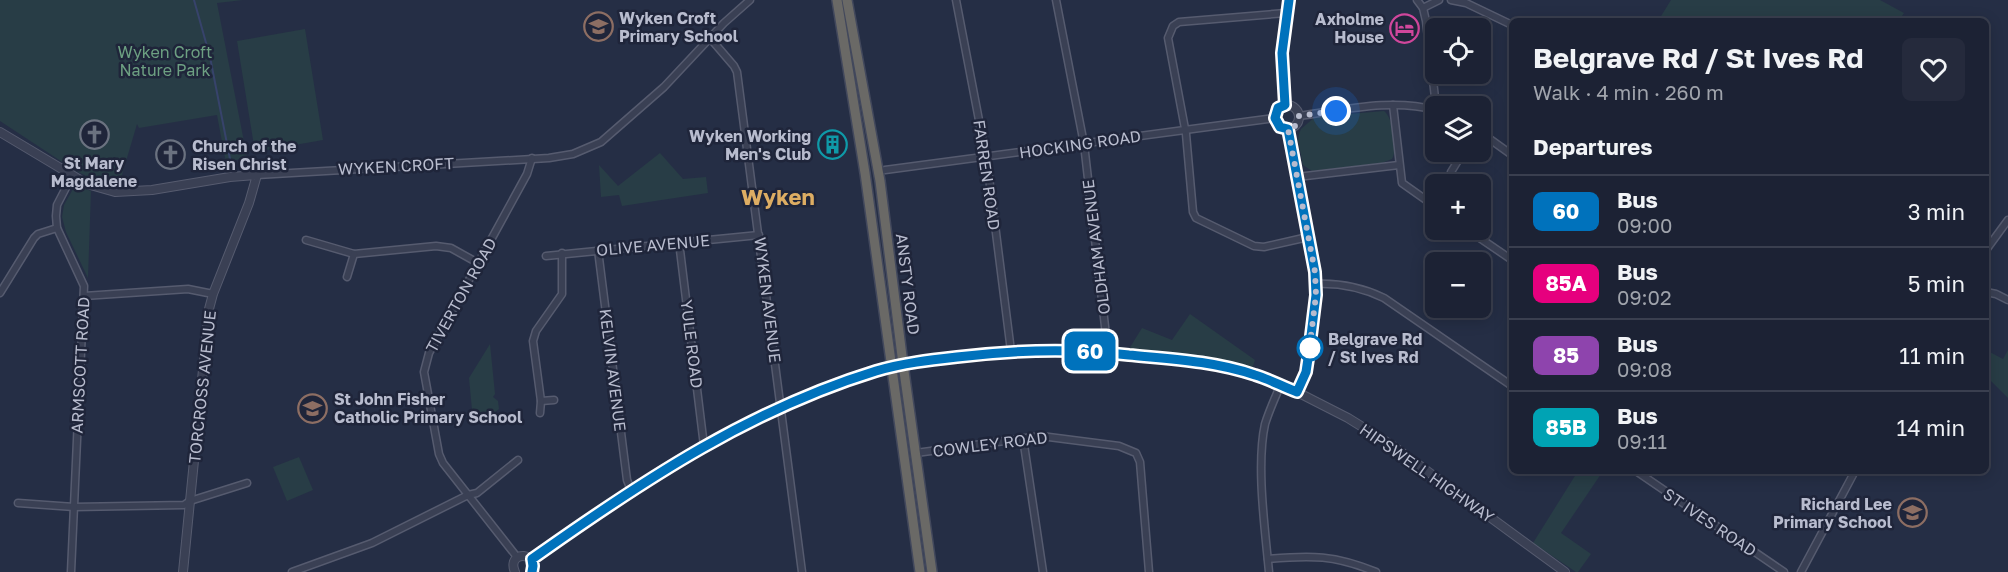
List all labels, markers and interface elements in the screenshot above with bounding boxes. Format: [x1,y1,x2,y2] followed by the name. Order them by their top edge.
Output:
[619,8,739,46] place label: Wyken Croft Primary School
[1315,9,1384,47] place label: Axholme House
[582,11,614,43] school or university icon: Wyken Croft Primary School
[1389,12,1421,44] hotel icon: Axholme House
[1425,18,1491,318] map controls
[1425,18,1491,84] button: locate
[1902,38,1965,101] button: heart
[1533,41,1863,74] text: Belgrave Rd / St Ives Rd
[118,42,212,80] park label: Wyken Croft Nature Park
[1533,80,1724,104] text: Walk · 4 min · 260 m
[1321,96,1351,126] your location
[1425,96,1491,162] button: layers
[78,119,110,151] church icon: St Mary Magdalene
[969,119,1005,231] street label: FARREN ROAD
[689,126,811,164] place label: Wyken Working Men's Club
[1018,126,1142,162] street label: HOCKING ROAD
[816,129,848,161] building icon: Wyken Working Men's Club
[1533,133,1652,160] text: Departures
[192,136,296,174] place label: Church of the Risen Christ
[155,139,187,171] church icon: Church of the Risen Christ
[51,153,137,191] place label: St Mary Magdalene
[337,153,455,179] street label: WYKEN CROFT
[1425,174,1491,240] button: +
[1078,178,1114,316] street label: OLDHAM AVENUE
[741,183,815,210] district label: Wyken
[1617,186,1658,213] text: Bus
[1553,198,1580,224] text: 60
[1908,198,1965,225] text: 3 min
[1617,213,1672,237] text: 09:00
[595,230,711,260] street label: OLIVE AVENUE
[892,232,924,336] street label: ANSTY ROAD
[421,234,501,356] street label: TIVERTON ROAD
[750,236,786,364] street label: WYKEN AVENUE
[1425,252,1491,318] button: −
[1617,258,1658,285] text: Bus
[1545,270,1587,296] text: 85A
[1908,270,1965,297] text: 5 min
[1617,285,1672,309] text: 09:02
[66,296,94,434] street label: ARMSCOTT ROAD
[677,299,707,389] street label: YULE ROAD
[596,307,630,433] street label: KELVIN AVENUE
[184,309,220,465] street label: TORCROSS AVENUE
[1328,329,1422,367] place label: Belgrave Rd / St Ives Rd
[1617,330,1658,357] text: Bus
[1063,332,1117,370] line badge: 60
[1297,335,1323,361] marker: Belgrave Rd / St Ives Rd
[1077,338,1104,364] text: 60
[1553,342,1579,368] text: 85
[1899,342,1965,369] text: 11 min
[1617,357,1672,381] text: 09:08
[334,389,523,427] place label: St John Fisher Catholic Primary School
[297,392,329,424] school or university icon: St John Fisher Catholic Primary School
[1617,402,1658,429] text: Bus
[1545,414,1587,440] text: 85B
[1897,414,1965,441] text: 14 min
[1356,419,1499,527] street label: HIPSWELL HIGHWAY
[931,427,1049,461] street label: COWLEY ROAD
[1617,429,1667,453] text: 09:11
[1660,483,1760,561] street label: ST IVES ROAD
[1773,494,1893,532] place label: Richard Lee Primary School
[1897,497,1929,529] school or university icon: Richard Lee Primary School

